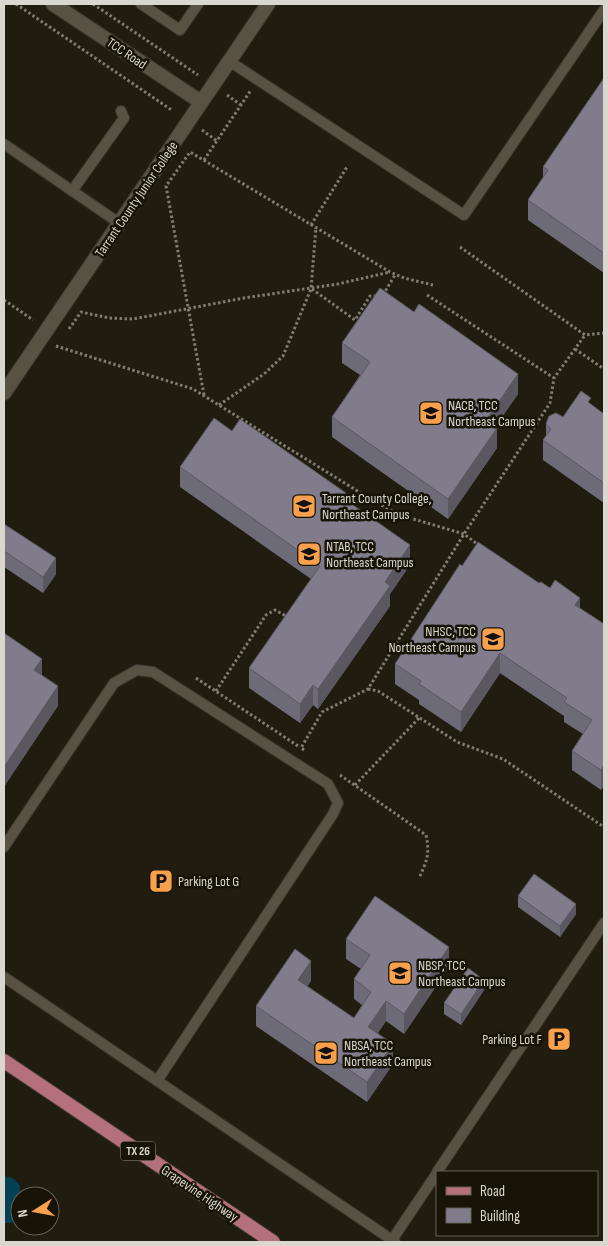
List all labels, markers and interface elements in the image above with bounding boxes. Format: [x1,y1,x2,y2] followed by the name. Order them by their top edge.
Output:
[104,34,150,73] street label: TCC Road
[91,138,182,260] street label: Tarrant County Junior College
[448,397,536,430] place label: NACB, TCC Northeast Campus
[418,400,444,426] school or university icon: NACB, TCC Northeast Campus
[322,490,432,523] place label: Tarrant County College, Northeast Campus
[291,493,317,519] school or university icon: Tarrant County College, Northeast Campus
[326,538,414,571] place label: NTAB, TCC Northeast Campus
[296,541,322,567] school or university icon: NTAB, TCC Northeast Campus
[388,623,476,656] place label: NHSC, TCC Northeast Campus
[480,626,506,652] school or university icon: NHSC, TCC Northeast Campus
[148,868,174,894] parking icon: Parking Lot G
[178,873,239,890] place label: Parking Lot G
[418,957,506,990] place label: NBSP, TCC Northeast Campus
[387,960,413,986] school or university icon: NBSP, TCC Northeast Campus
[546,1026,572,1052] parking icon: Parking Lot F
[482,1031,542,1048] place label: Parking Lot F
[344,1037,432,1070] place label: NBSA, TCC Northeast Campus
[313,1040,339,1066] school or university icon: NBSA, TCC Northeast Campus
[120,1142,156,1160] road number: TX 26
[158,1161,242,1226] street label: Grapevine Highway
[436,1171,598,1236] legend
[480,1182,505,1201] text: Road
[10,1186,60,1236] north arrow
[480,1207,520,1226] text: Building
[14,1208,32,1219] text: N

